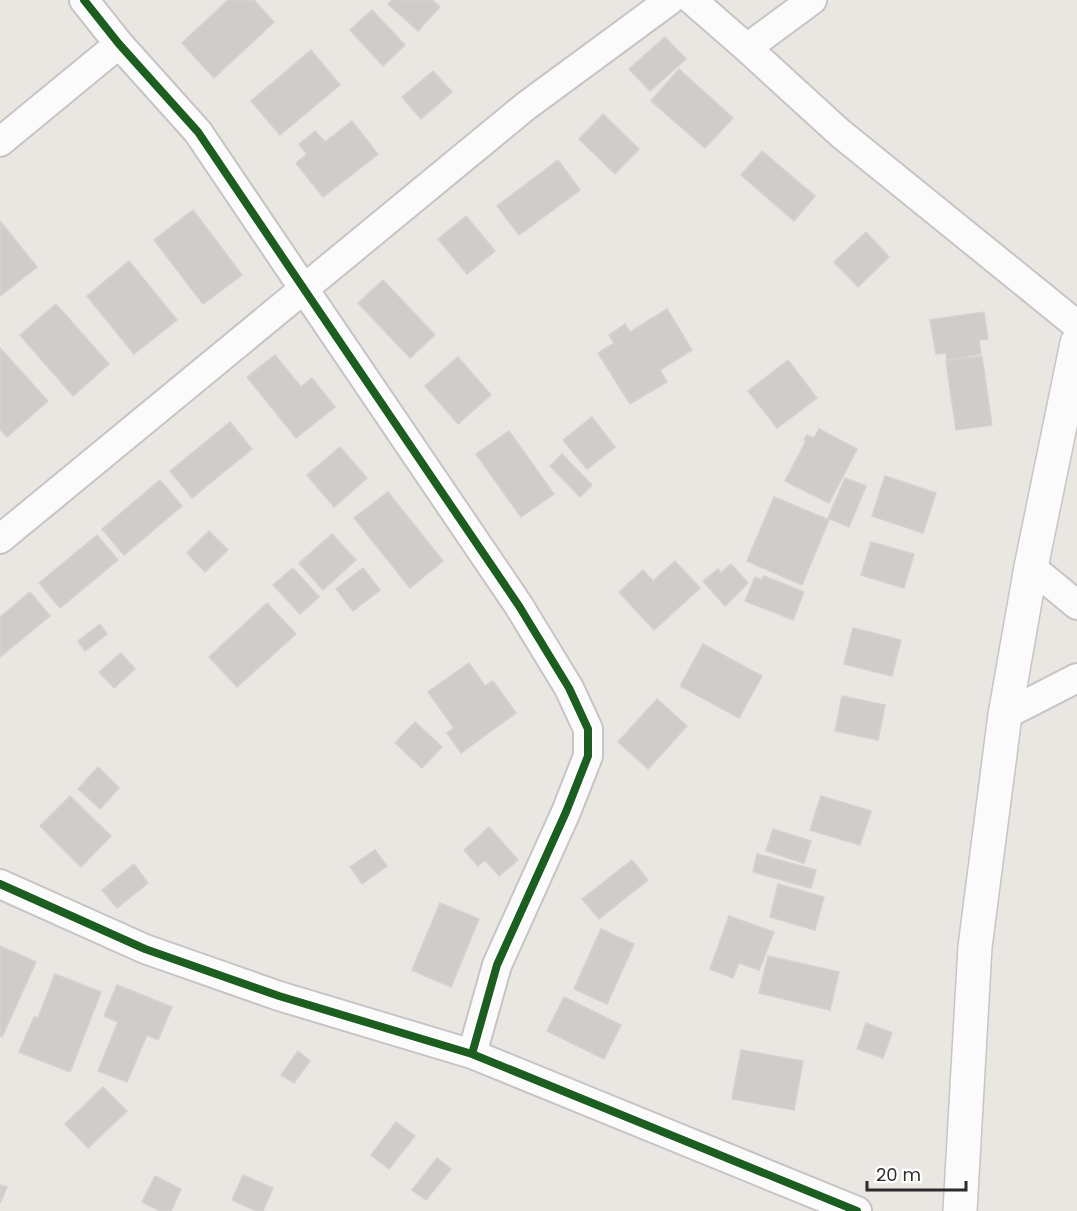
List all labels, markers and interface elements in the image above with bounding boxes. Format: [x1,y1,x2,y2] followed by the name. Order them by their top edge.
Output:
[867,1154,966,1192] scale bar
[876,1162,921,1187] text: 20 m

